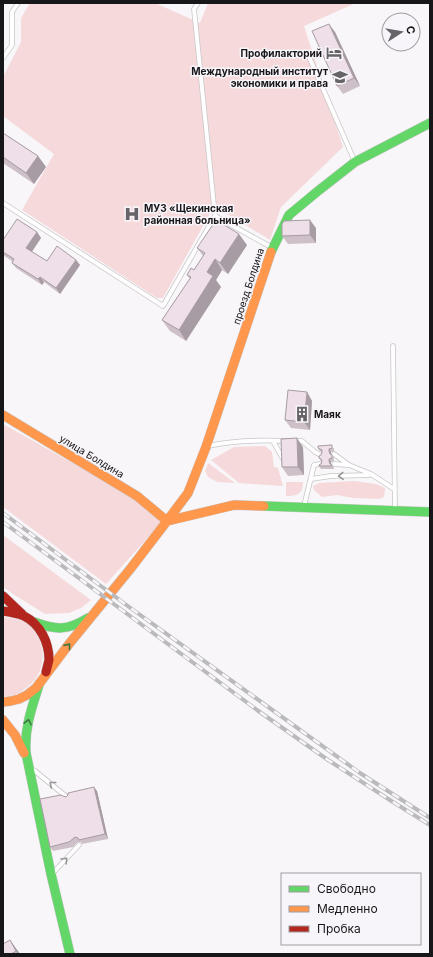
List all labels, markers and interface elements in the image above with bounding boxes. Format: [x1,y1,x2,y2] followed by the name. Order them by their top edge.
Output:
[381,12,421,52] north arrow
[403,24,418,35] text: С
[325,44,343,62] hotel icon: Профилакторий
[241,47,322,59] place label: Профилакторий
[191,65,328,89] place label: Международный институт экономики и права
[331,68,349,86] school or university icon: Международный институт экономики и права
[144,202,251,226] place label: МУЗ «Щекинская районная больница»
[123,205,141,223] hospital icon: МУЗ «Щекинская районная больница»
[230,246,266,326] street label: проезд Болдина
[293,405,311,423] building icon: Маяк
[314,408,341,420] place label: Маяк
[58,432,126,480] street label: улица Болдина
[338,472,344,480] one-way arrow
[63,644,70,651] one-way arrow
[24,719,32,725] one-way arrow
[49,782,57,789] one-way arrow
[60,857,68,865] one-way arrow
[281,873,421,945] legend
[317,881,376,896] text: Свободно
[317,901,378,916] text: Медленно
[317,921,361,936] text: Пробка

